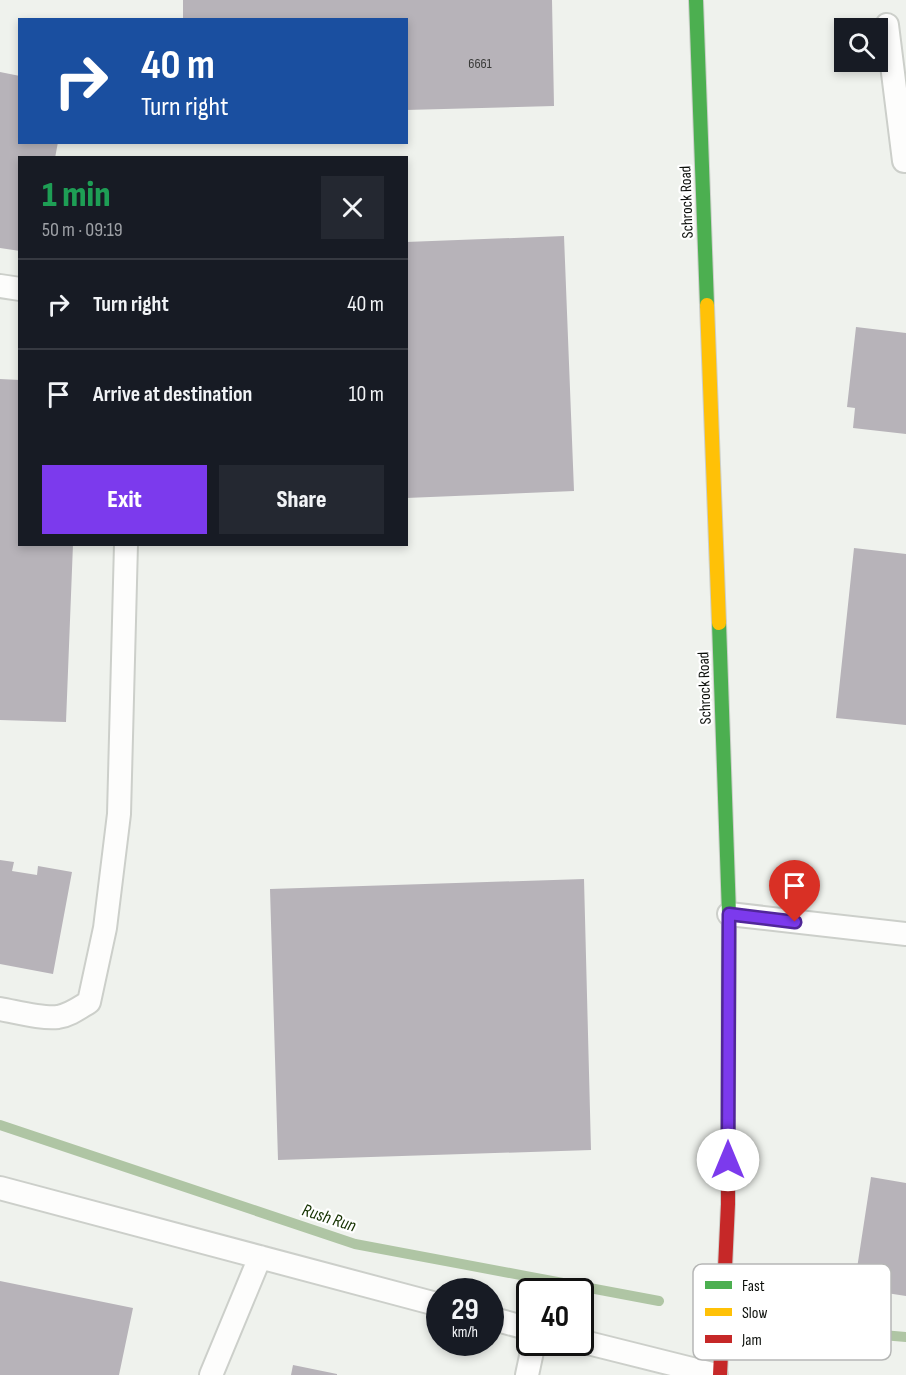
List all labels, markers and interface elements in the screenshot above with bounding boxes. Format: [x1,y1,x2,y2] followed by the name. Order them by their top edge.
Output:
[834,18,888,72] map controls
[834,18,888,72] button: search
[141,40,215,91] text: 40 m
[42,42,120,120] icon: right
[468,55,492,72] house number: 6661
[141,91,228,123] text: Turn right
[676,165,698,239] street label: Schrock Road
[42,174,110,217] text: 1 min
[321,176,384,239] button: close
[42,218,123,242] text: 50 m · 09:19
[42,288,75,321] icon: right
[93,291,169,318] text: Turn right
[347,291,384,318] text: 40 m
[42,378,75,411] icon: arrive
[93,381,252,408] text: Arrive at destination
[349,381,384,408] text: 10 m
[42,465,207,534] button: Exit
[219,465,384,534] button: Share
[694,651,716,725] street label: Schrock Road
[769,860,820,922] pin
[778,869,811,902] icon: arrive
[696,1128,760,1192] position arrow
[299,1199,359,1237] water label: Rush Run
[693,1264,891,1360] legend
[742,1277,765,1296] text: Fast
[516,1278,594,1356] speed limit sign: 40
[451,1292,479,1328] text: 29
[742,1304,767,1323] text: Slow
[452,1323,478,1342] text: km/h
[741,1331,762,1350] text: Jam

